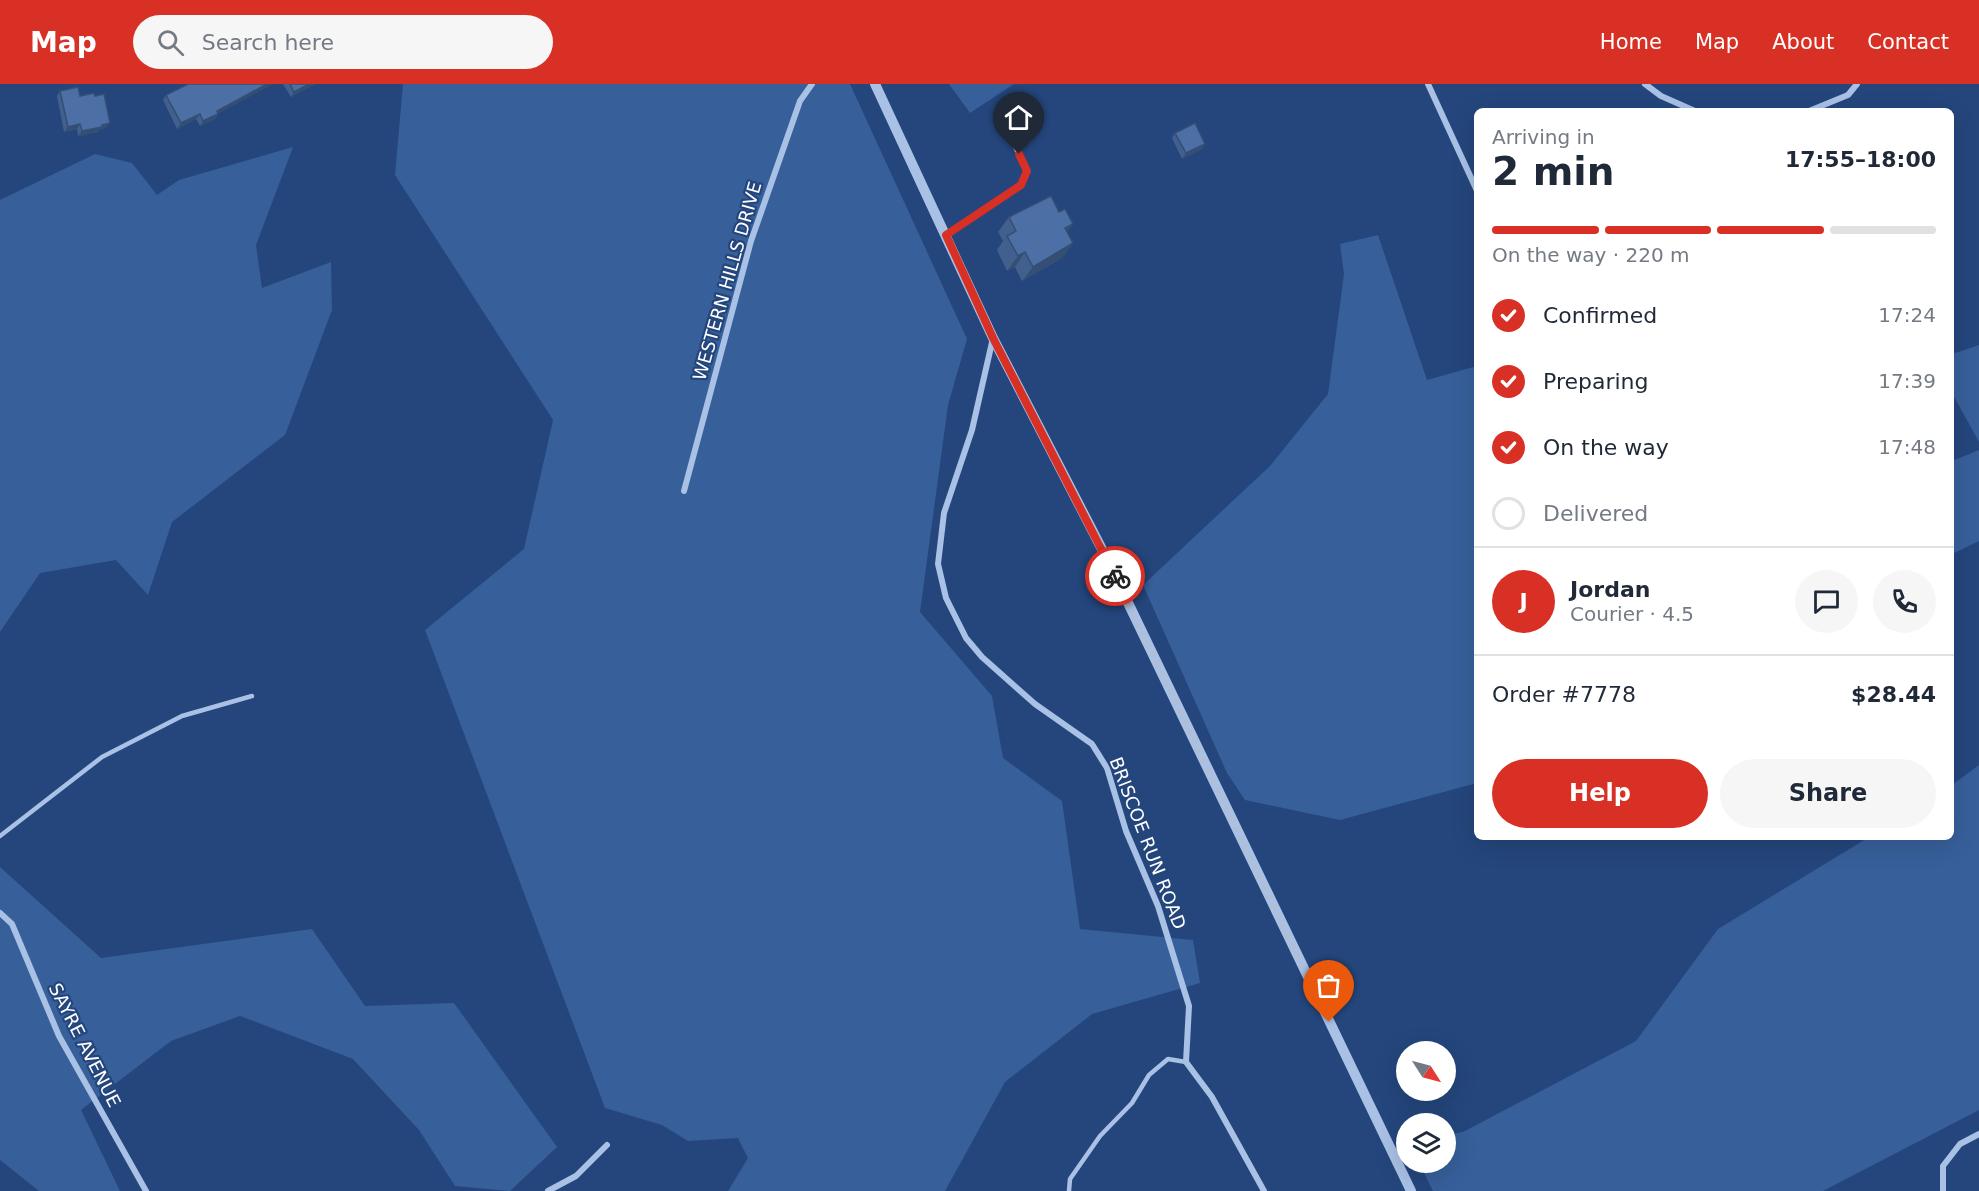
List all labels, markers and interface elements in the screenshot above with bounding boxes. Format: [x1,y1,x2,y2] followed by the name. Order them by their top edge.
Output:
[133,15,553,69] search box
[30,26,97,59] text: Map
[154,26,187,59] icon: search
[202,30,334,55] text: Search here
[1600,30,1662,54] text: Home
[1695,30,1739,54] text: Map
[1772,30,1834,54] text: About
[1867,30,1949,54] text: Contact
[993,92,1044,154] pin
[1002,101,1035,134] icon: home
[1492,125,1595,149] text: Arriving in
[1785,147,1936,172] text: 17:55–18:00
[1492,149,1614,194] text: 2 min
[689,179,765,383] street label: WESTERN HILLS DRIVE
[1492,243,1690,267] text: On the way · 220 m
[1492,299,1525,332] icon: check
[1543,303,1657,328] text: Confirmed
[1878,303,1936,327] text: 17:24
[1492,365,1525,398] icon: check
[1543,369,1649,394] text: Preparing
[1878,369,1936,393] text: 17:39
[1492,431,1525,464] icon: check
[1543,435,1669,460] text: On the way
[1878,435,1936,459] text: 17:48
[1543,501,1648,526] text: Delivered
[1085,546,1145,606] courier
[1099,560,1132,593] icon: bike
[1795,570,1858,633] button: chat
[1873,570,1936,633] button: phone
[1570,577,1650,602] text: Jordan
[1519,589,1528,614] text: J
[1570,602,1694,626] text: Courier · 4.5
[1492,682,1636,707] text: Order #7778
[1851,682,1936,707] text: $28.44
[1105,754,1191,932] street label: BRISCOE RUN ROAD
[1492,759,1708,828] button: Help
[1720,759,1936,828] button: Share
[1303,960,1354,1022] pin
[1312,969,1345,1002] icon: bag
[45,980,125,1110] street label: SAYRE AVENUE
[1396,1041,1456,1101] north arrow
[1396,1041,1456,1173] map controls
[1396,1113,1456,1173] button: layers

